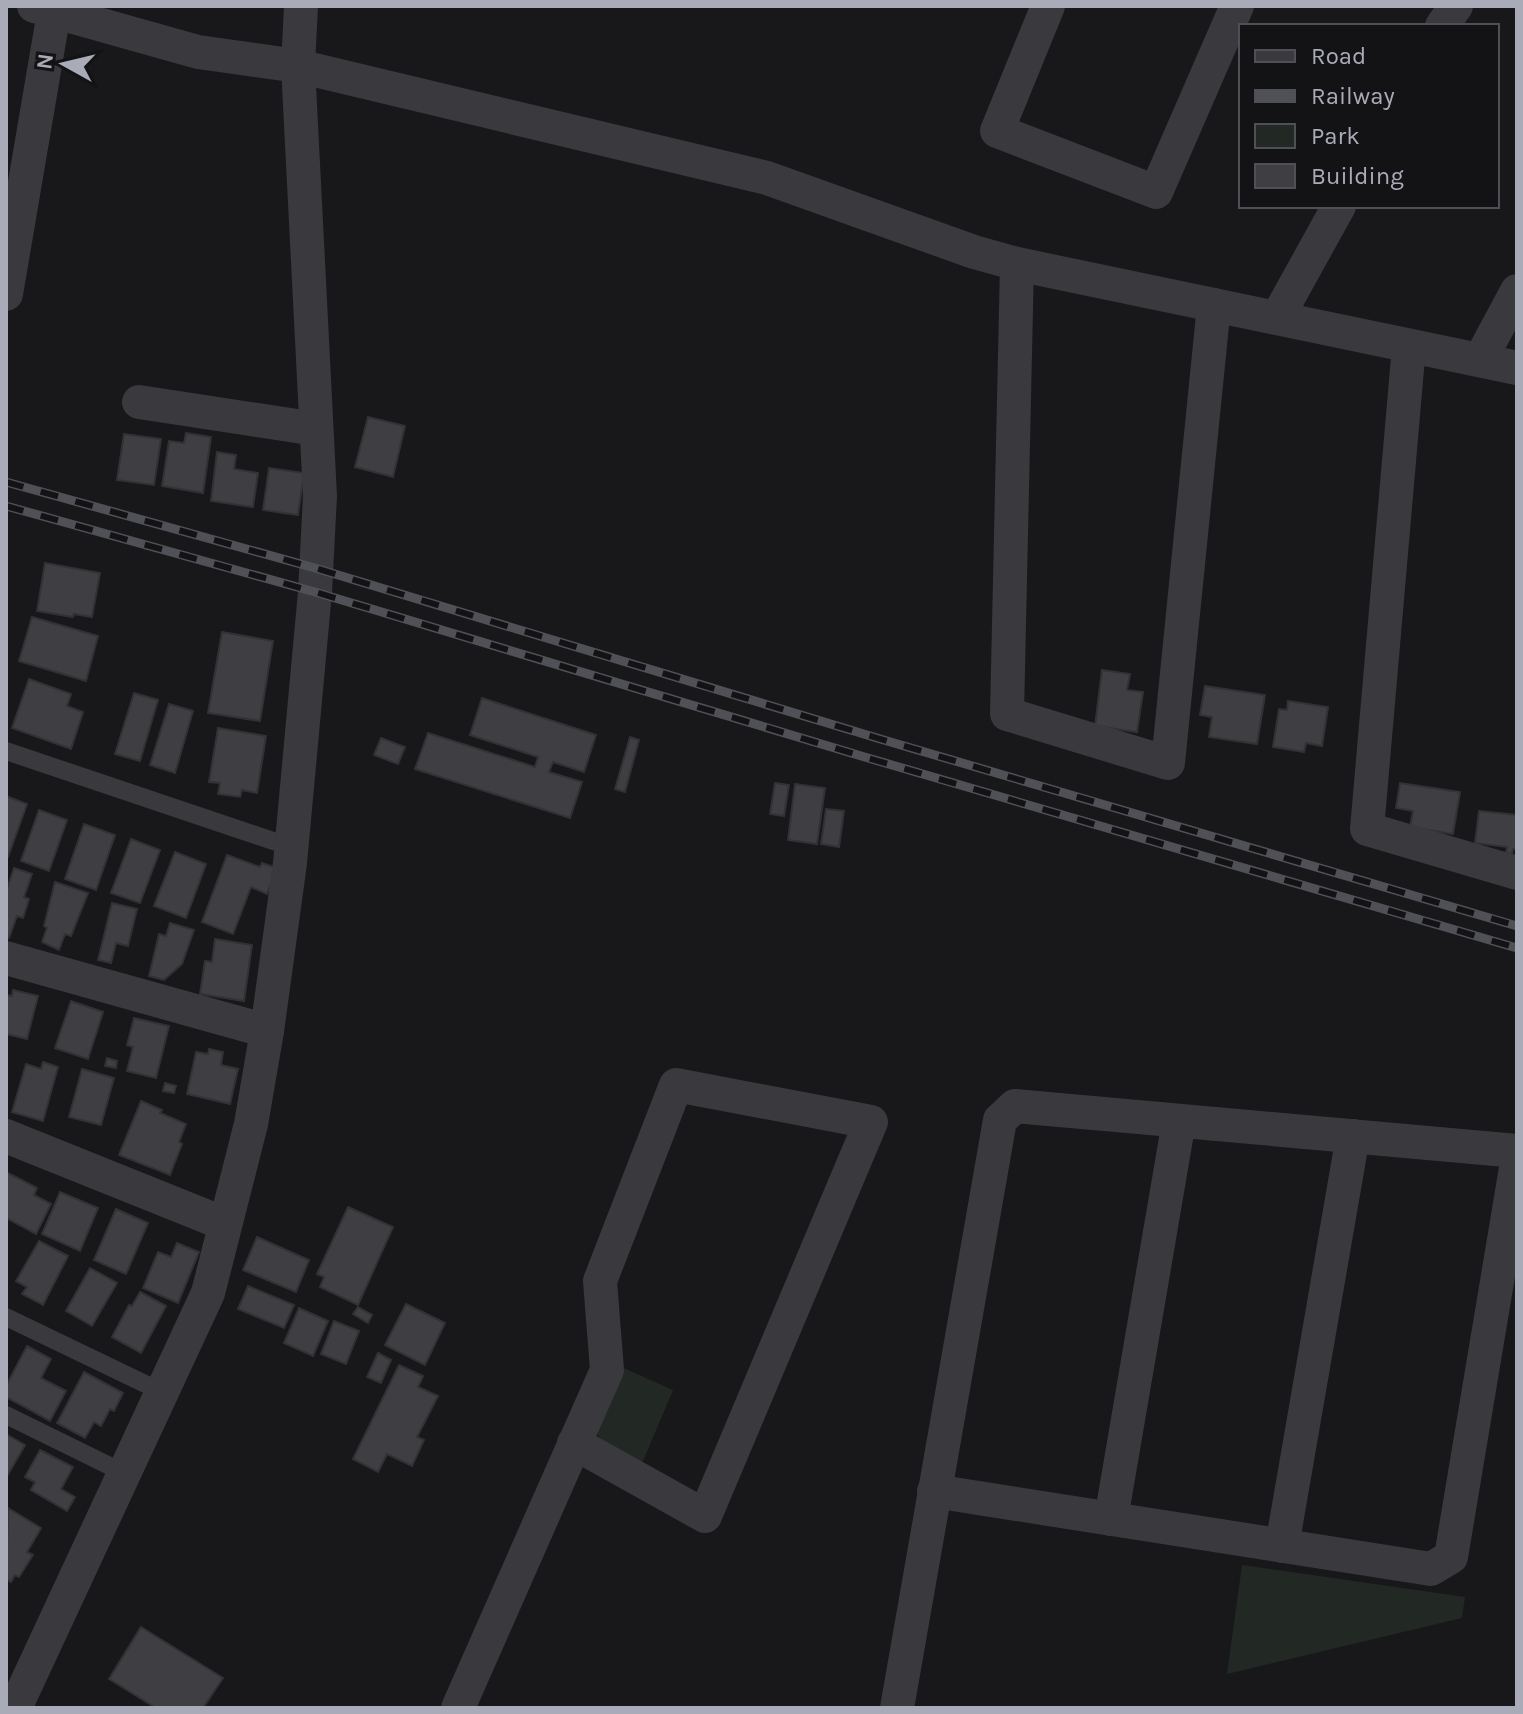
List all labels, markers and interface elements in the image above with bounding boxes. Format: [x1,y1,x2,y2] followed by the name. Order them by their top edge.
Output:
[24,24,104,104] north arrow
[1239,24,1499,208] legend
[1311,42,1366,70] text: Road
[31,52,59,71] text: N
[1311,82,1395,110] text: Railway
[1311,122,1360,150] text: Park
[1311,162,1404,190] text: Building

